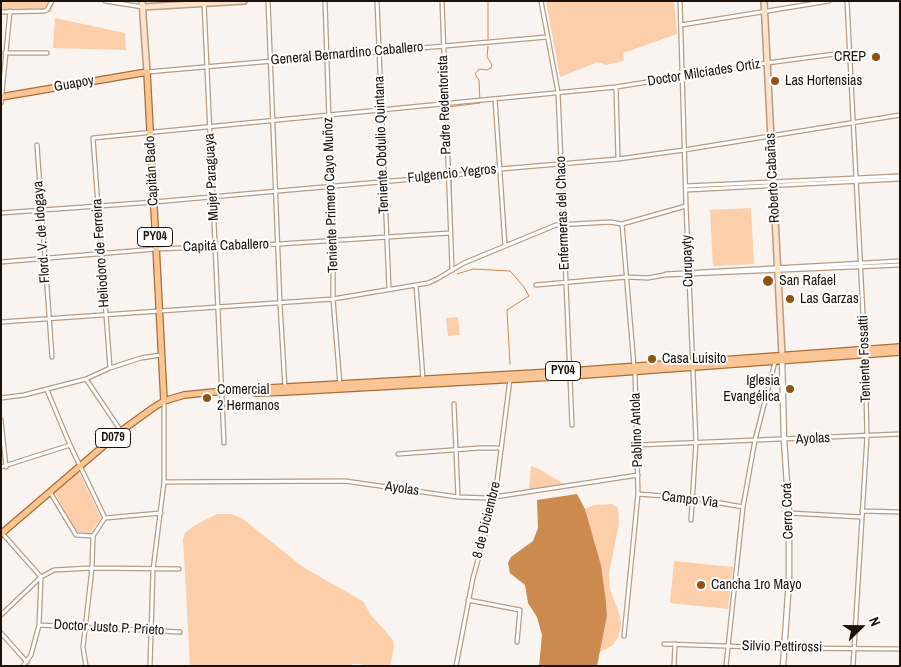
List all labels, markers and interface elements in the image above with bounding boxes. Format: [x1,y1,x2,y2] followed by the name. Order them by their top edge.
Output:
[270,39,424,69] street label: General Bernardino Caballero
[834,49,866,65] place label: CREP
[870,51,882,63] marker: CREP
[435,55,455,155] street label: Padre Redentorista
[646,56,762,90] street label: Doctor Milcíades Ortiz
[53,72,95,96] street label: Guapoy
[785,73,862,89] place label: Las Hortensias
[769,75,781,87] marker: Las Hortensias
[371,76,393,214] street label: Teniente Obdulio Quintana
[320,117,342,273] street label: Teniente Primero Cayo Muñoz
[201,133,223,221] street label: Mujer Paraguaya
[762,133,784,223] street label: Roberto Cabañas
[142,136,162,206] street label: Capitán Bado
[553,156,573,270] street label: Enfermeras del Chaco
[407,161,497,187] street label: Fulgencio Yegros
[30,180,54,284] street label: Flord. V. de Idogaya
[89,198,113,308] street label: Heliodoro de Ferreira
[138,228,172,246] road number: PY04
[679,235,697,287] street label: Curupayty
[183,236,269,256] street label: Capitá Caballero
[779,273,836,289] place label: San Rafael
[761,274,775,288] marker: San Rafael
[800,291,859,307] place label: Las Garzas
[784,293,796,305] marker: Las Garzas
[855,315,875,403] street label: Teniente Fossatti
[662,351,726,367] place label: Casa Luisito
[646,353,658,365] marker: Casa Luisito
[546,362,580,381] road number: PY04
[723,373,780,406] place label: Iglesia Evangélica
[217,382,280,414] place label: Comercial 2 Hermanos
[784,383,796,395] marker: Iglesia Evangélica
[201,392,213,404] marker: Comercial 2 Hermanos
[627,392,647,468] street label: Pablino Antola
[96,428,130,448] road number: D079
[795,430,831,448] street label: Ayolas
[384,478,420,500] street label: Ayolas
[469,480,505,560] street label: 8 de Diciembre
[779,482,797,540] street label: Cerro Corá
[661,488,719,512] street label: Campo Vìa
[711,577,802,593] place label: Cancha 1ro Mayo
[695,579,707,591] marker: Cancha 1ro Mayo
[836,602,886,652] north arrow
[865,614,885,629] text: N
[53,617,165,639] street label: Doctor Justo P. Prieto
[742,638,822,656] street label: Silvio Pettirossi

